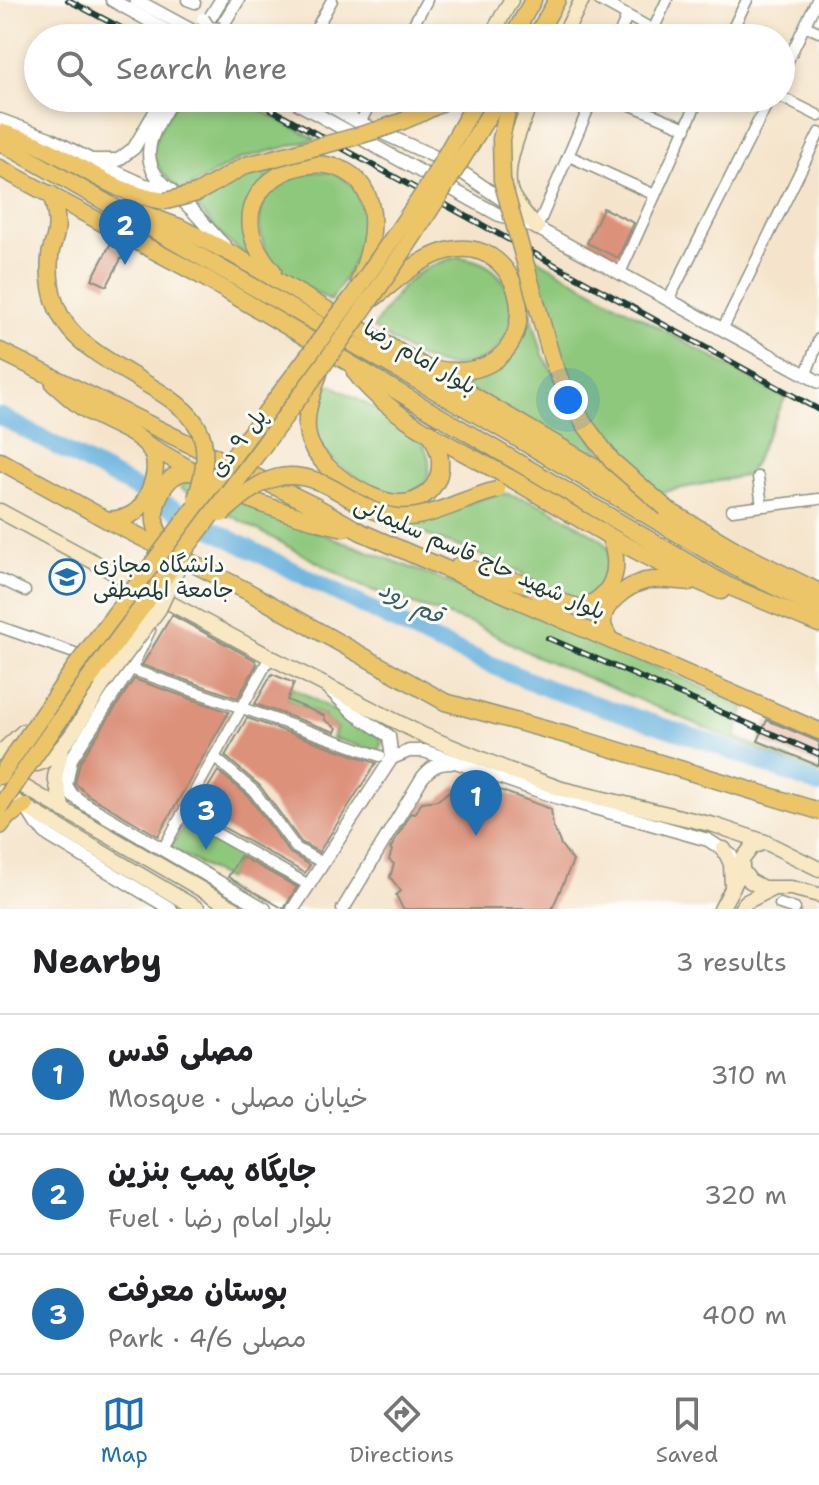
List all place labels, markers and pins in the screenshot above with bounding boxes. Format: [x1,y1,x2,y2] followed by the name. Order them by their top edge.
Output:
[99,199,151,265] pin: 2
[93,550,234,604] place label: دانشگاه مجازی جامعة المصطفی
[48,558,86,596] school or university icon: دانشگاه مجازی جامعة المصطفی
[450,770,502,836] pin: 1
[180,784,232,850] pin: 3

